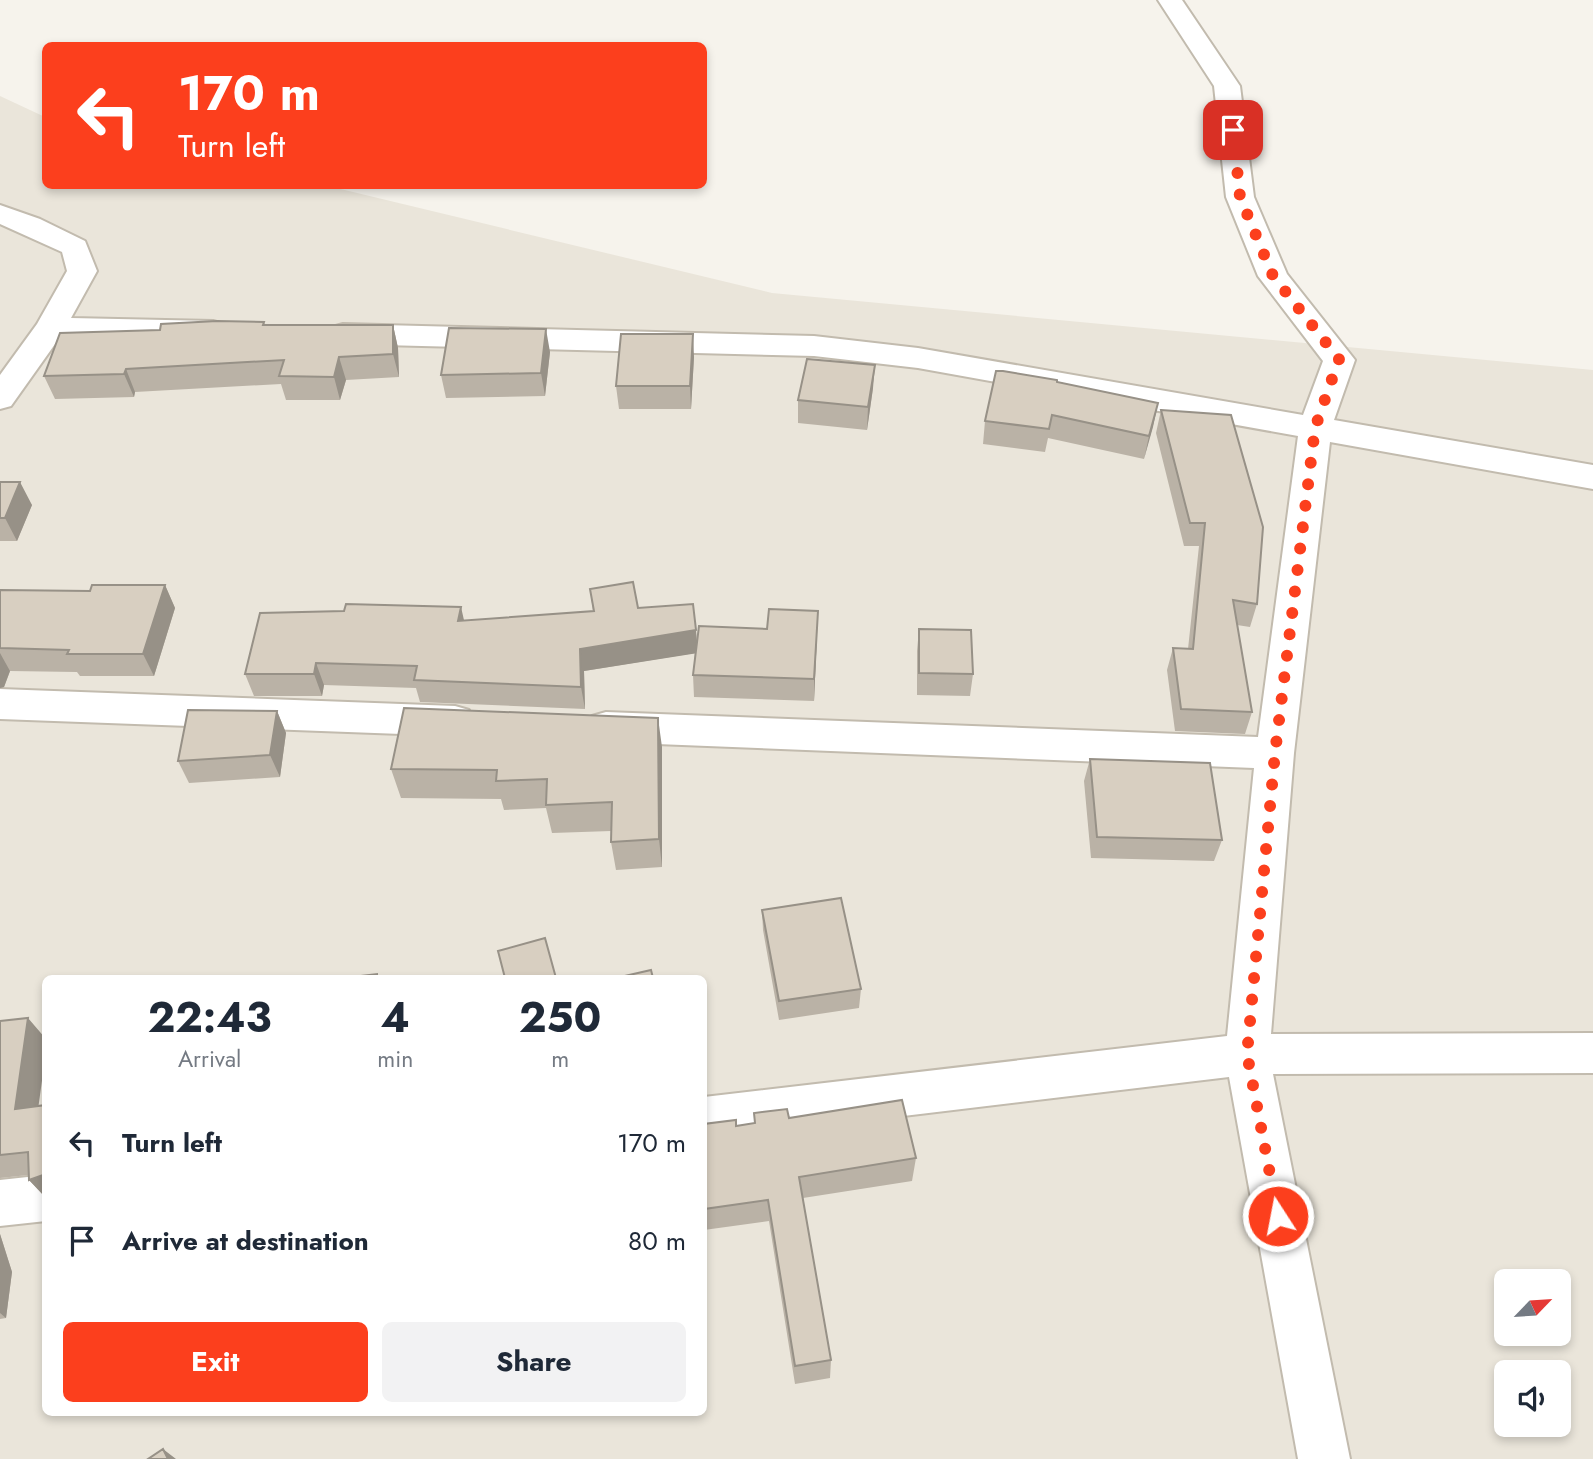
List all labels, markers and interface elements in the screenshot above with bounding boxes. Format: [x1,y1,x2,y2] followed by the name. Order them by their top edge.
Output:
[178,58,320,128] text: 170 m
[63,70,154,161] icon: left
[1203,100,1263,160] pin
[1214,111,1252,149] icon: arrive
[178,123,285,169] text: Turn left
[148,987,272,1048] text: 22:43
[381,987,410,1048] text: 4
[519,987,601,1048] text: 250
[178,1042,241,1076] text: Arrival
[377,1042,413,1076] text: min
[551,1042,569,1076] text: m
[63,1124,101,1162] icon: left
[122,1124,222,1162] text: Turn left
[617,1124,686,1162] text: 170 m
[1241,1179,1315,1253] position arrow
[63,1222,101,1260] icon: arrive
[122,1222,369,1260] text: Arrive at destination
[628,1222,686,1260] text: 80 m
[1494,1269,1572,1346] north arrow
[1494,1269,1571,1437] map controls
[63,1322,368,1402] button: Exit
[382,1322,686,1402] button: Share
[1494,1360,1571,1437] button: sound

